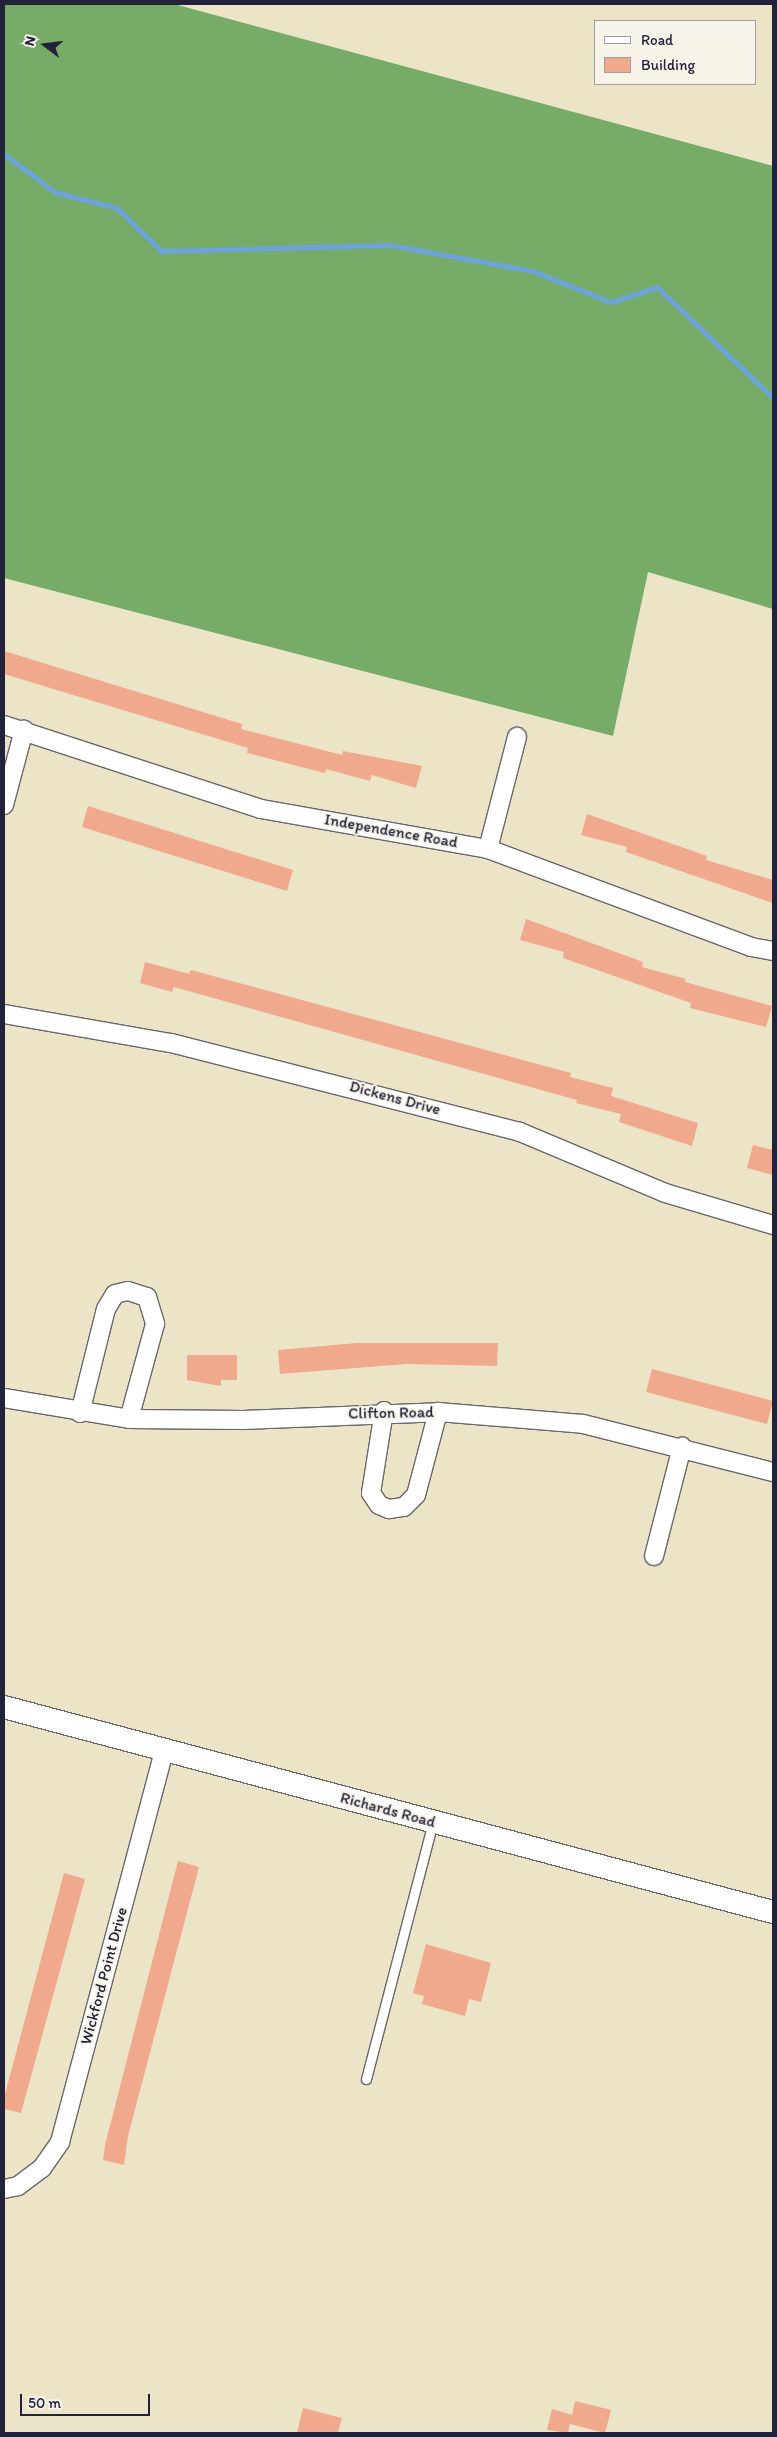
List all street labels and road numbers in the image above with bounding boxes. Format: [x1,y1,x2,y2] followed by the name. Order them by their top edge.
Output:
[323,810,459,852] street label: Independence Road
[347,1077,443,1119] street label: Dickens Drive
[348,1403,434,1423] street label: Clifton Road
[338,1788,438,1832] street label: Richards Road
[76,1905,132,2047] street label: Wickford Point Drive

